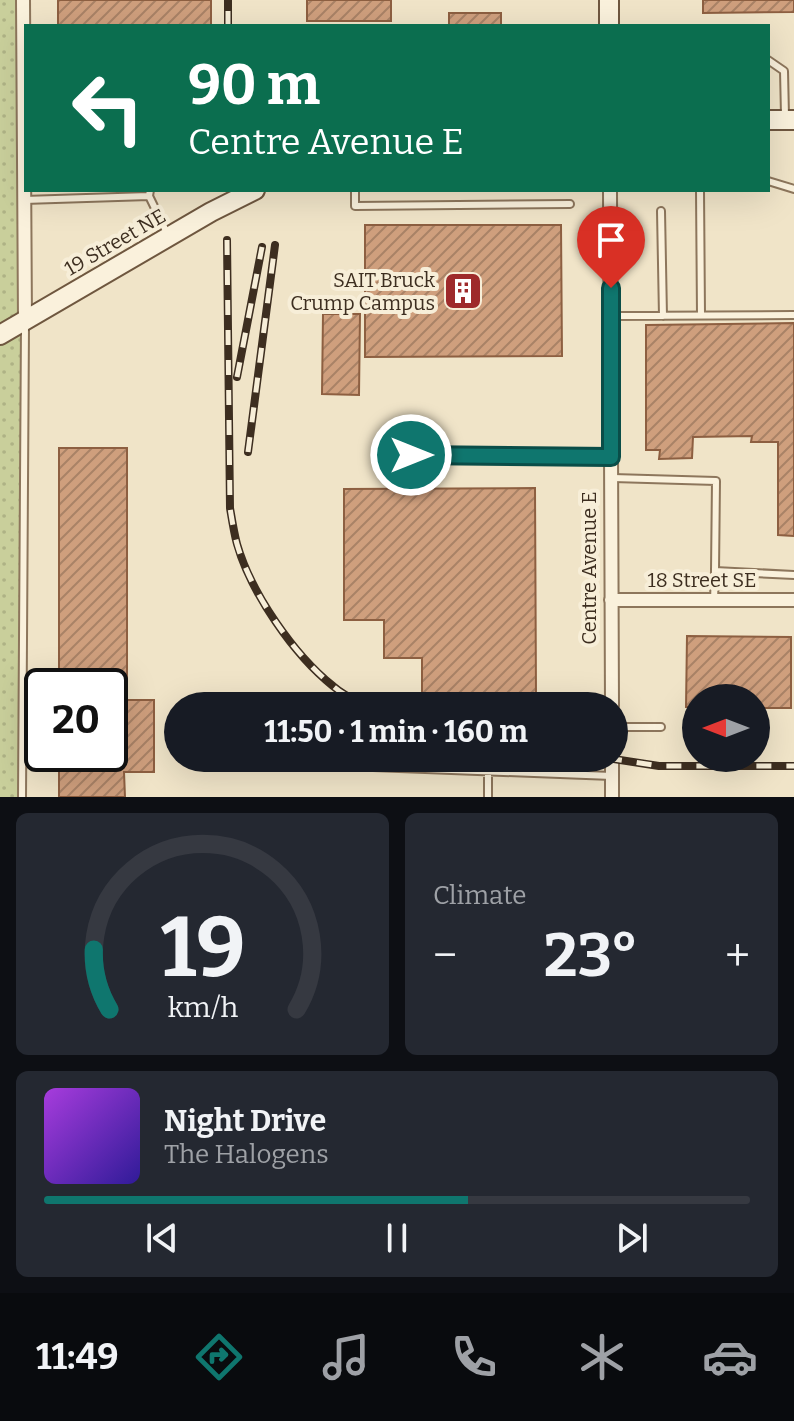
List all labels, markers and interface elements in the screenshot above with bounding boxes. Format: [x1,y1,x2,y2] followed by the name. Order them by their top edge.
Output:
[188,52,320,119] text: 90 m
[56,56,160,160] icon: left
[188,120,464,164] text: Centre Avenue E
[60,203,170,281] street label: 19 Street NE
[577,206,645,288] pin
[589,218,633,262] icon: arrive
[290,268,436,315] place label: SAIT Bruck Crump Campus
[442,270,484,312] building icon: SAIT Bruck Crump Campus
[369,413,453,497] position arrow
[577,491,601,645] street label: Centre Avenue E
[648,568,756,592] street label: 18 Street SE
[24,668,128,772] speed limit sign: 20
[682,684,770,772] north arrow
[682,684,770,772] map controls
[264,714,528,750] text: 11:50 · 1 min · 160 m
[433,880,527,911] text: Climate
[160,898,245,998] text: 19
[544,920,638,992] text: 23°
[433,929,457,982] text: −
[725,929,750,982] text: +
[167,990,238,1025] text: km/h
[164,1103,326,1139] text: Night Drive
[164,1139,329,1170] text: The Halogens
[140,1216,184,1260] icon: previous
[375,1216,419,1260] icon: pause
[610,1216,654,1260] icon: next
[191,1329,247,1385] icon: directions
[318,1329,374,1385] icon: music
[446,1329,502,1385] icon: phone
[574,1329,630,1385] icon: climate
[702,1329,758,1385] icon: car
[36,1335,119,1379] text: 11:49

